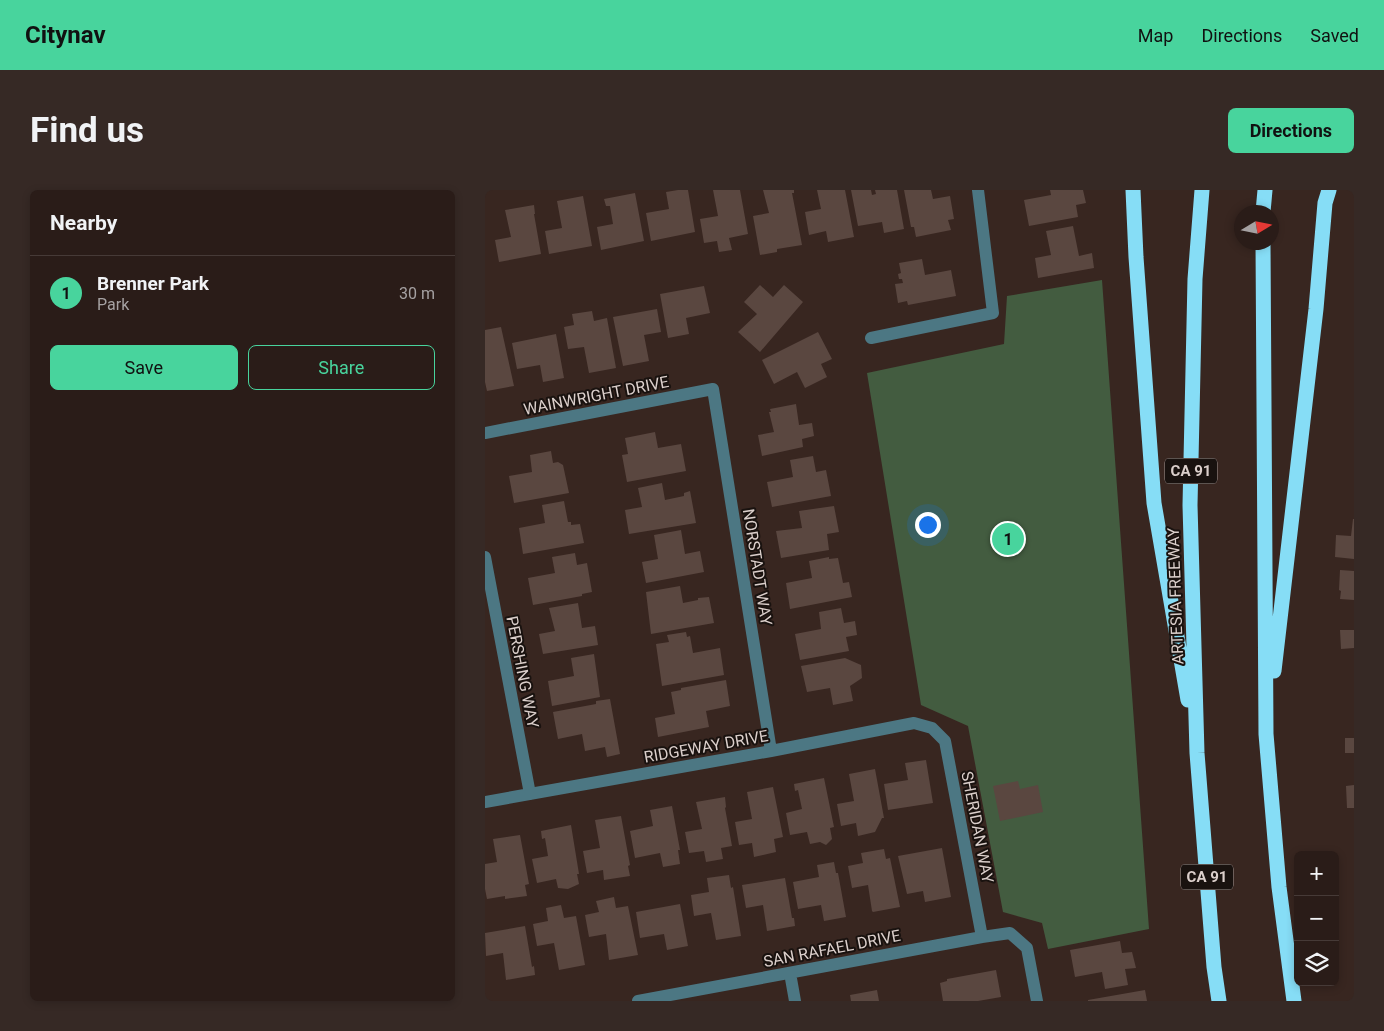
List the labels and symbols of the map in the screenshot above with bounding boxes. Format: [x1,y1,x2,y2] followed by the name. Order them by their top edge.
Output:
[1234,205,1279,250] north arrow
[522,372,670,419] street label: WAINWRIGHT DRIVE
[1165,458,1217,484] road number: CA 91
[739,507,776,627] street label: NORSTADT WAY
[915,512,941,538] your location
[992,520,1024,558] pin: 1
[1164,527,1187,665] street label: ARTESIA FREEWAY
[502,614,543,730] street label: PERSHING WAY
[642,726,770,767] street label: RIDGEWAY DRIVE
[957,770,998,885] street label: SHERIDAN WAY
[1181,864,1233,890] road number: CA 91
[762,926,902,971] street label: SAN RAFAEL DRIVE

